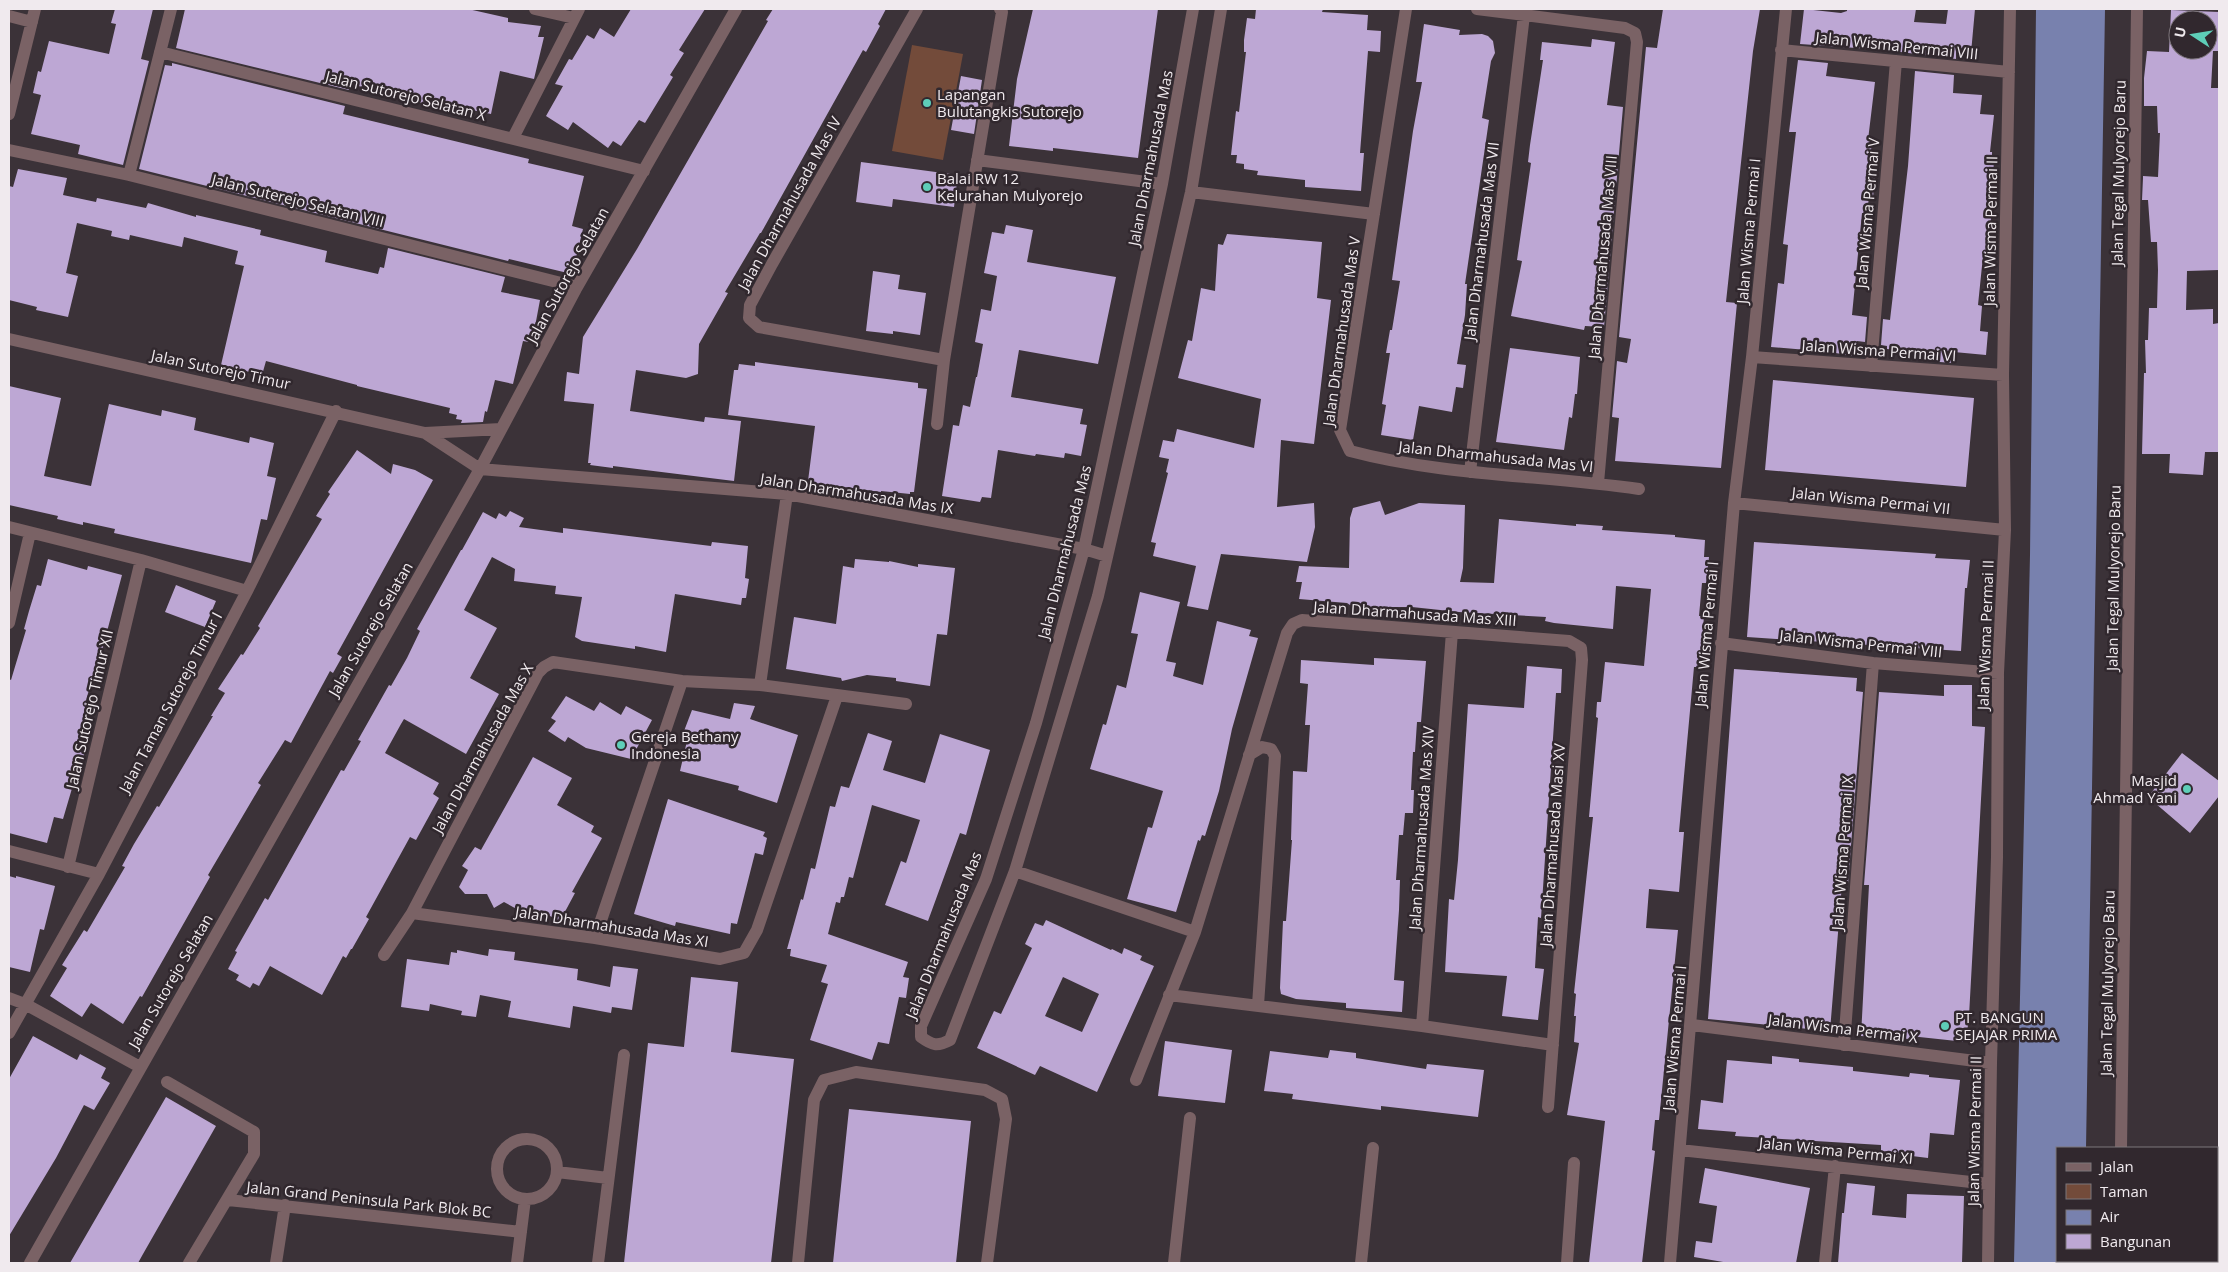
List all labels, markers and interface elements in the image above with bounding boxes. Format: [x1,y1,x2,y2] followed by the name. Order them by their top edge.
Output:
[2168,10,2218,60] north arrow
[2169,25,2190,39] text: U
[1813,26,1979,63] street label: Jalan Wisma Permai VIII
[322,65,489,125] street label: Jalan Sutorejo Selatan X
[1123,68,1177,250] street label: Jalan Dharmahusada Mas
[2106,80,2130,268] street label: Jalan Tegal Mulyorejo Baru
[937,84,1082,121] place label: Lapangan Bulutangkis Sutorejo
[921,97,933,109] marker: Lapangan Bulutangkis Sutorejo
[732,113,845,295] street label: Jalan Dharmahusada Mas IV
[1850,137,1884,291] street label: Jalan Wisma Permai V
[1459,141,1503,343] street label: Jalan Dharmahusada Mas VII
[1583,155,1621,361] street label: Jalan Dharmahusada Mas VIII
[1979,156,2001,308] street label: Jalan Wisma Permai II
[1731,157,1764,307] street label: Jalan Wisma Permai I
[208,168,386,231] street label: Jalan Suterejo Selatan VIII
[937,168,1083,205] place label: Balai RW 12 Kelurahan Mulyorejo
[921,181,933,193] marker: Balai RW 12 Kelurahan Mulyorejo
[520,204,613,348] street label: Jalan Sutorejo Selatan
[1317,235,1364,429] street label: Jalan Dharmahusada Mas V
[1799,334,1957,365] street label: Jalan Wisma Permai VI
[148,344,292,394] street label: Jalan Sutorejo Timur
[1396,436,1594,476] street label: Jalan Dharmahusada Mas VI
[1032,463,1095,643] street label: Jalan Dharmahusada Mas
[757,468,955,518] street label: Jalan Dharmahusada Mas IX
[1789,482,1951,518] street label: Jalan Wisma Permai VII
[2101,485,2125,673] street label: Jalan Tegal Mulyorejo Baru
[322,558,417,702] street label: Jalan Sutorejo Selatan
[1689,560,1722,710] street label: Jalan Wisma Permai I
[1972,560,1998,712] street label: Jalan Wisma Permai II
[1311,596,1517,630] street label: Jalan Dharmahusada Mas XIII
[113,608,226,798] street label: Jalan Taman Sutorejo Timur I
[1777,624,1943,661] street label: Jalan Wisma Permai VIII
[60,627,117,793] street label: Jalan Sutorejo Timur XII
[426,659,537,838] street label: Jalan Dharmahusada Mas X
[1404,725,1438,933] street label: Jalan Dharmahusada Mas XIV
[631,726,739,763] place label: Gereja Bethany Indonesia
[615,739,627,751] marker: Gereja Bethany Indonesia
[1535,743,1569,949] street label: Jalan Dharmahusada Masi XV
[2093,770,2177,807] place label: Masjid Ahmad Yani
[1826,775,1857,933] street label: Jalan Wisma Permai IX
[2181,783,2193,795] marker: Masjid Ahmad Yani
[900,848,986,1023] street label: Jalan Dharmahusada Mas
[2095,890,2119,1078] street label: Jalan Tegal Mulyorejo Baru
[512,901,710,951] street label: Jalan Dharmahusada Mas XI
[122,910,217,1054] street label: Jalan Sutorejo Selatan
[1657,964,1690,1114] street label: Jalan Wisma Permai I
[1955,1007,2058,1044] place label: PT. BANGUN SEJAJAR PRIMA
[1765,1009,1919,1047] street label: Jalan Wisma Permai X
[1939,1020,1951,1032] marker: PT. BANGUN SEJAJAR PRIMA
[1963,1056,1985,1208] street label: Jalan Wisma Permai II
[1756,1132,1914,1168] street label: Jalan Wisma Permai XI
[2056,1147,2218,1262] legend
[2098,1156,2134,1176] text: Jalan
[244,1176,492,1222] street label: Jalan Grand Peninsula Park Blok BC
[2100,1181,2148,1201] text: Taman
[2100,1206,2119,1226] text: Air
[2100,1231,2171,1251] text: Bangunan

